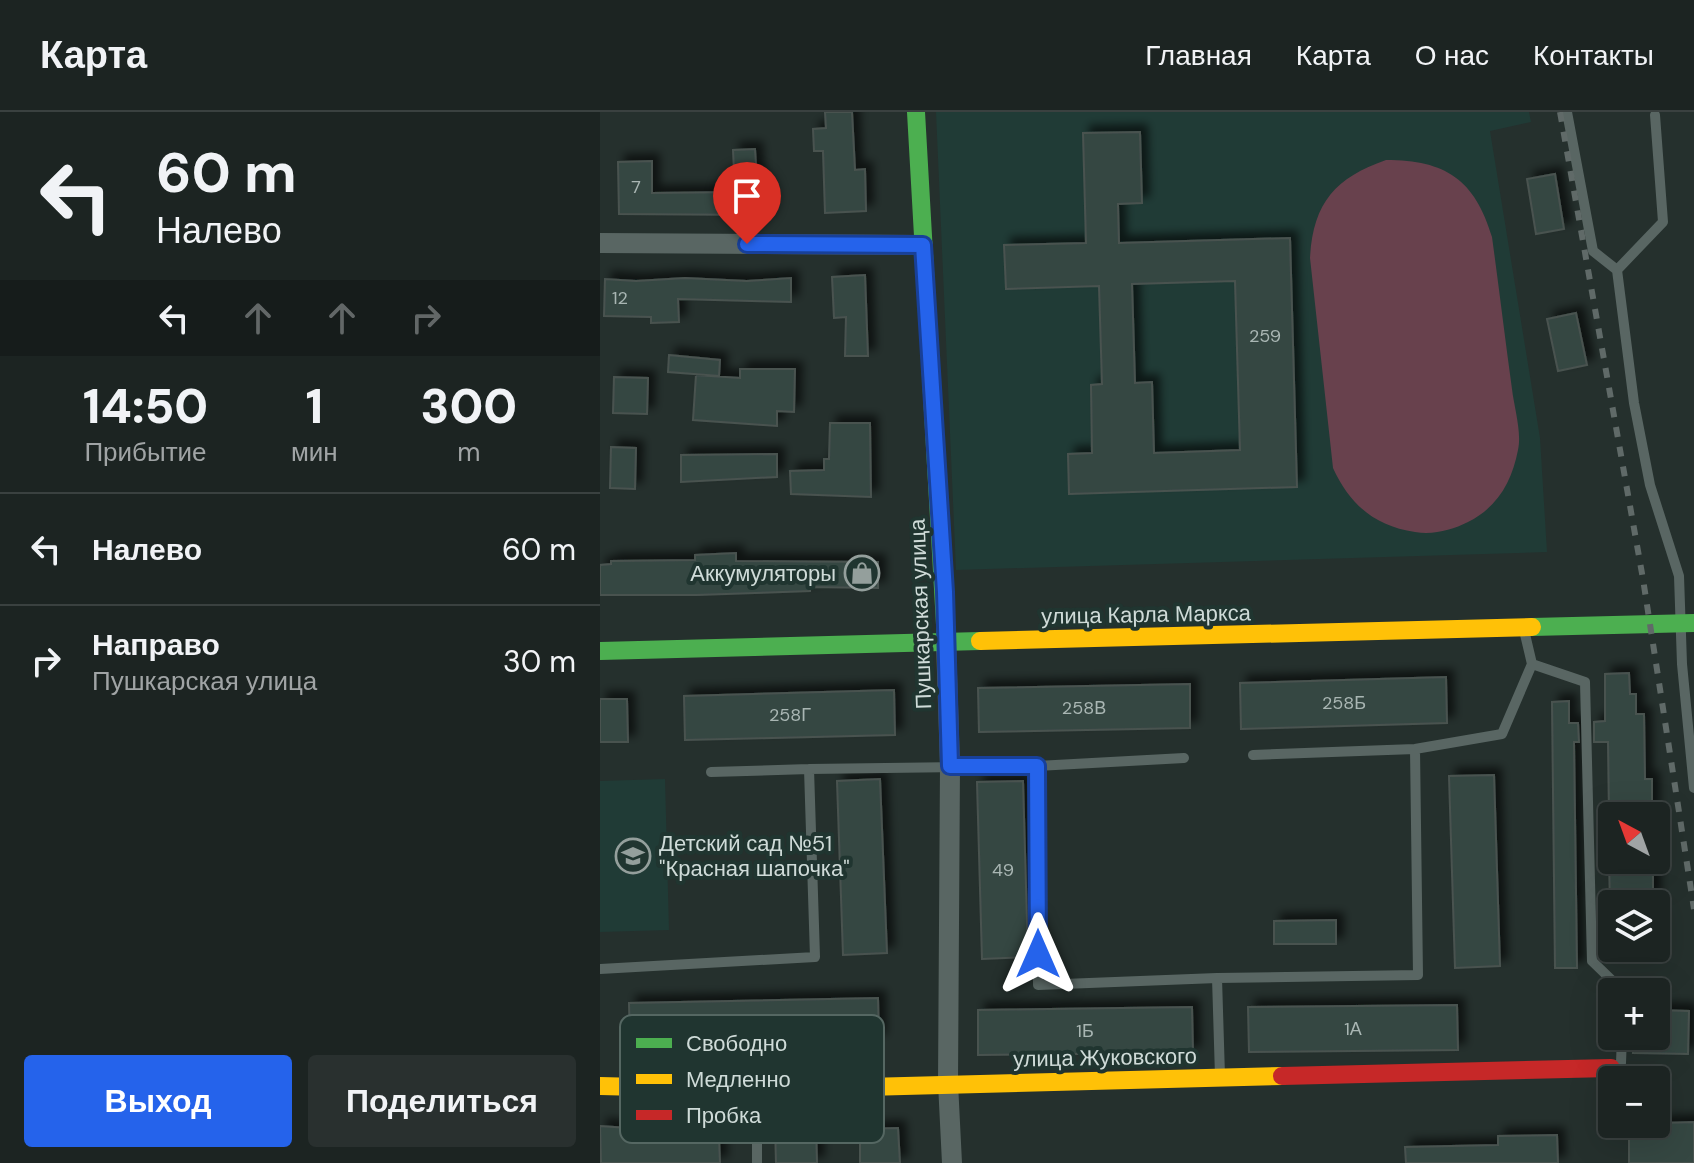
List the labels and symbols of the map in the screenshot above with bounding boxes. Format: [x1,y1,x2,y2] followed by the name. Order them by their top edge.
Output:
[713,162,781,244] pin
[631,175,641,199] house number: 7
[612,286,628,310] house number: 12
[1249,324,1281,348] house number: 259
[903,517,938,710] street label: Пушкарская улица
[843,554,881,592] shop icon: Аккумуляторы
[690,559,836,588] place label: Аккумуляторы
[1041,598,1252,631] street label: улица Карла Маркса
[1322,691,1366,715] house number: 258Б
[1062,696,1106,720] house number: 258В
[769,703,811,727] house number: 258Г
[1598,802,1670,874] north arrow
[659,829,850,883] place label: Детский сад №51 "Красная шапочка"
[614,837,652,875] school or university icon: Детский сад №51 "Красная шапочка"
[992,858,1014,882] house number: 49
[996,912,1080,996] position arrow
[620,1015,884,1143] legend
[1344,1017,1362,1041] house number: 1А
[1076,1019,1094,1043] house number: 1Б
[686,1029,787,1058] text: Свободно
[1013,1041,1197,1074] street label: улица Жуковского
[686,1065,791,1094] text: Медленно
[686,1101,762,1130] text: Пробка

